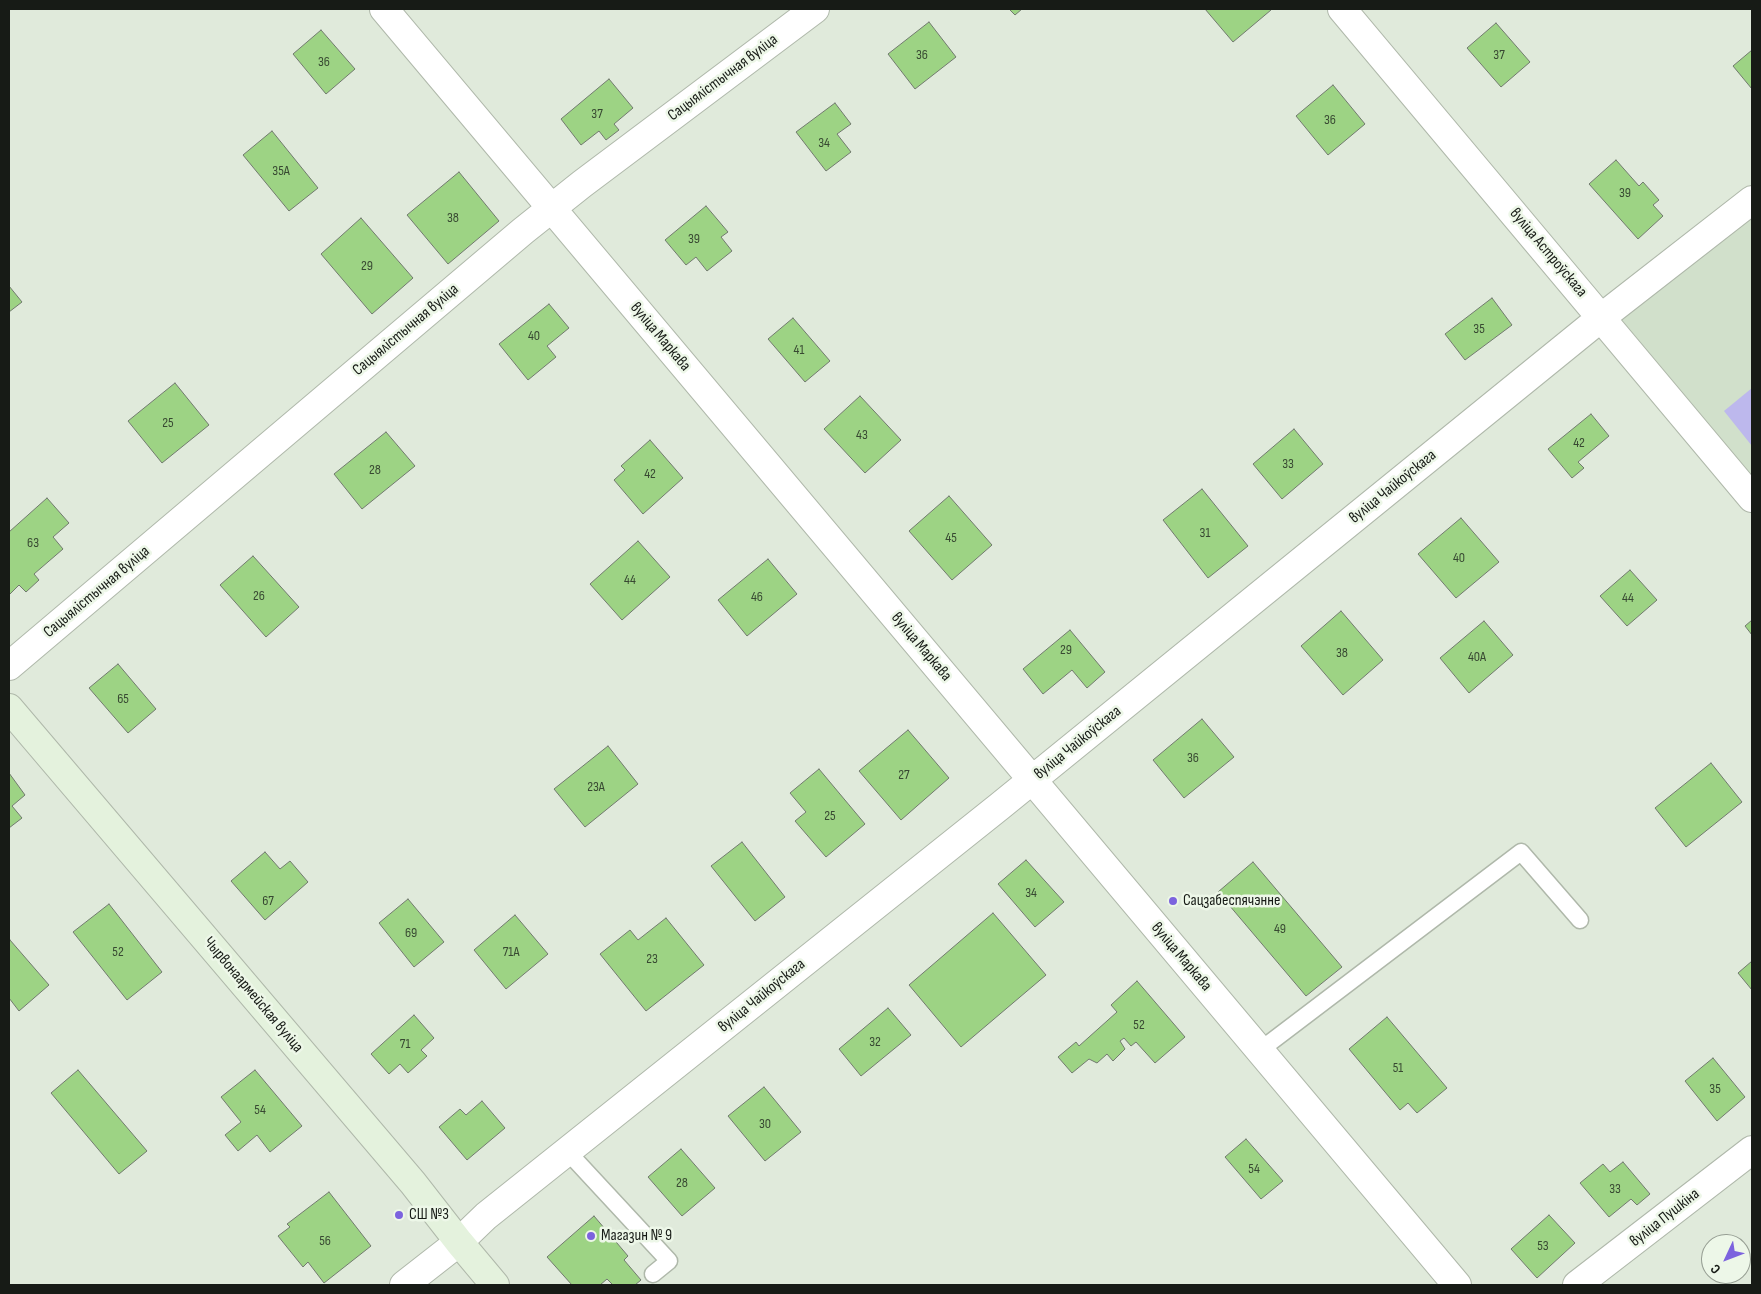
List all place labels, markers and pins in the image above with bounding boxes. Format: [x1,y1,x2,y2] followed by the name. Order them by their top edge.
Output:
[1183,891,1280,911] place label: Сацзабеспячэнне
[1167,895,1179,907] marker: Сацзабеспячэнне
[409,1205,449,1225] place label: СШ №3
[393,1209,405,1221] marker: СШ №3
[601,1226,672,1246] place label: Магазин № 9
[585,1230,597,1242] marker: Магазин № 9

